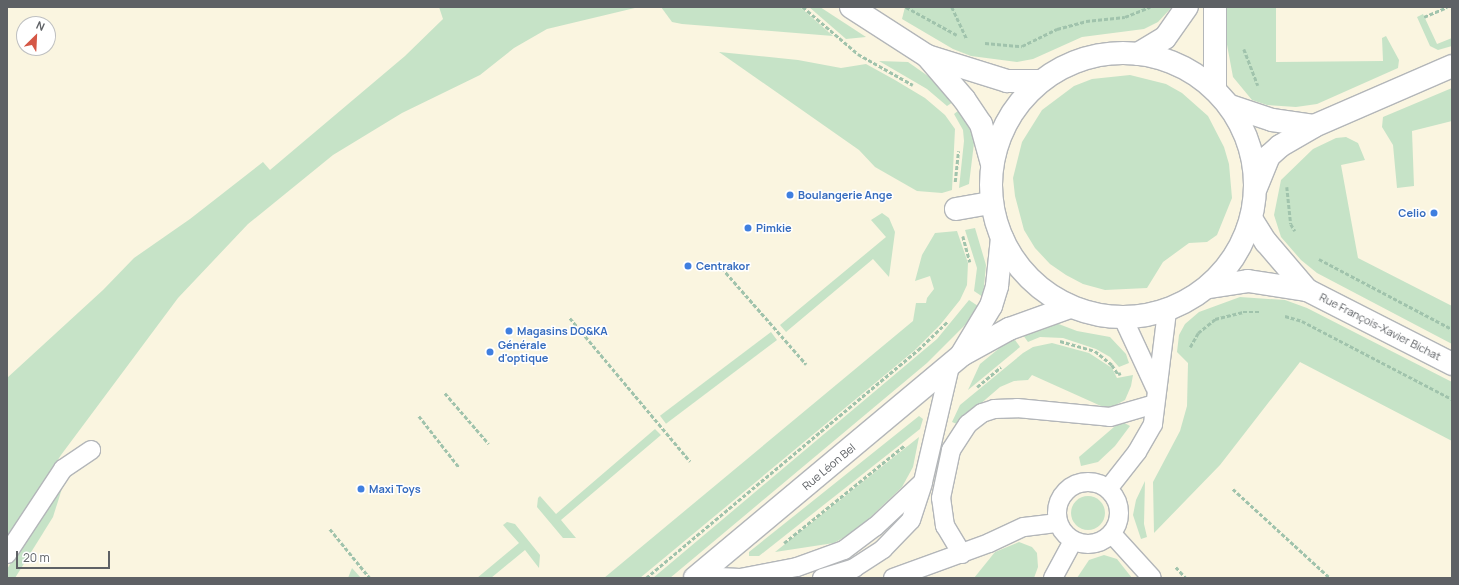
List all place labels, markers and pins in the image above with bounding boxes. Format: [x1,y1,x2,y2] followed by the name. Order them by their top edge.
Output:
[798,188,892,202] place label: Boulangerie Ange
[785,190,795,200] marker: Boulangerie Ange
[1398,206,1426,220] place label: Celio
[1429,208,1439,218] marker: Celio
[756,221,792,235] place label: Pimkie
[743,223,753,233] marker: Pimkie
[696,259,750,273] place label: Centrakor
[683,261,693,271] marker: Centrakor
[517,324,608,338] place label: Magasins DO&KA
[504,326,514,336] marker: Magasins DO&KA
[498,339,548,365] place label: Générale d'optique
[485,347,495,357] marker: Générale d'optique
[369,482,421,496] place label: Maxi Toys
[356,484,366,494] marker: Maxi Toys

